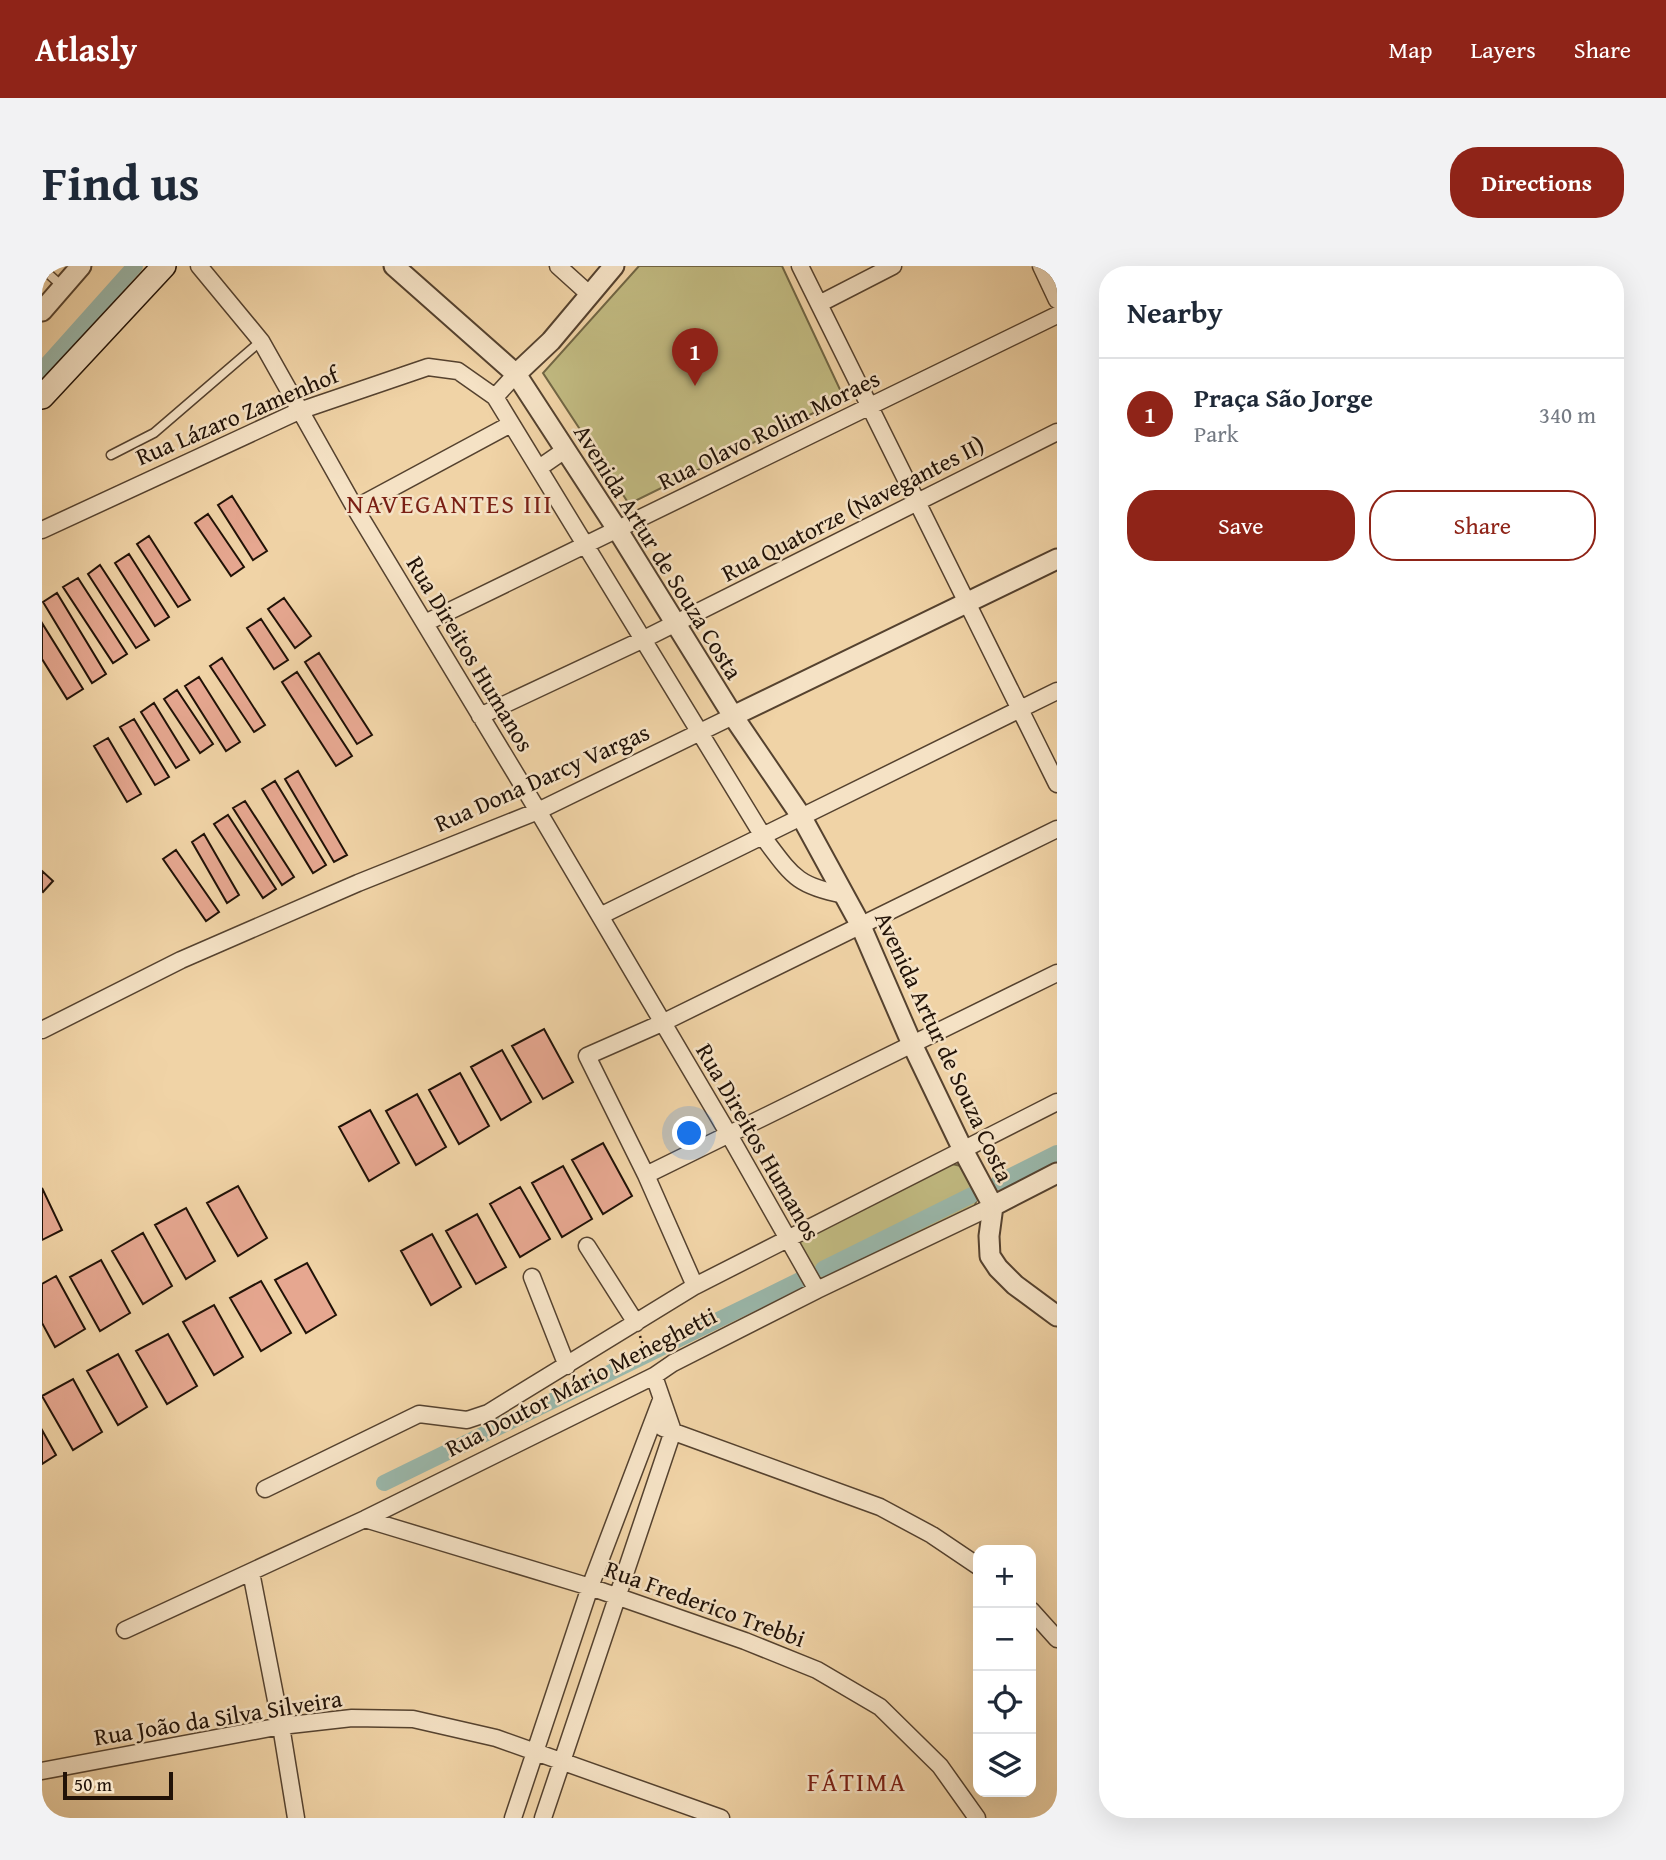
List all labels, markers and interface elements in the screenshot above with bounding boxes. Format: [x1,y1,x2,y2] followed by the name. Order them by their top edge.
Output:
[35,25,137,73] text: Atlasly
[1389,32,1432,67] text: Map
[1470,32,1536,67] text: Layers
[1574,32,1631,67] text: Share
[42,146,200,218] text: Find us
[1450,147,1624,218] button: Directions
[1127,290,1223,334] text: Nearby
[672,328,718,386] pin: 1
[130,356,346,474] street label: Rua Lázaro Zamenhof
[652,361,886,499] street label: Rua Olavo Rolim Moraes
[1194,378,1373,417] text: Praça São Jorge
[1144,398,1156,431] text: 1
[1539,398,1596,431] text: 340 m
[565,417,752,687] street label: Avenida Artur de Souza Costa
[1194,417,1238,450] text: Park
[715,427,990,590] street label: Rua Quatorze (Navegantes II)
[346,484,554,523] district label: NAVEGANTES III
[1127,490,1355,561] button: Save
[1369,490,1596,561] button: Share
[398,549,543,758] street label: Rua Direitos Humanos
[429,714,655,841] street label: Rua Dona Darcy Vargas
[866,906,1023,1188] street label: Avenida Artur de Souza Costa
[688,1036,829,1247] street label: Rua Direitos Humanos
[672,1116,706,1150] your location
[439,1298,723,1465] street label: Rua Doutor Mário Meneghetti
[973,1545,1036,1797] map controls
[973,1545,1036,1608] button: +
[600,1551,810,1656] street label: Rua Frederico Trebbi
[973,1608,1036,1671] button: −
[973,1671,1036,1734] button: locate
[92,1681,345,1754] street label: Rua João da Silva Silveira
[973,1734,1036,1797] button: layers
[807,1762,907,1801] district label: FÁTIMA
[63,1769,173,1801] scale bar
[74,1770,112,1798] text: 50 m

